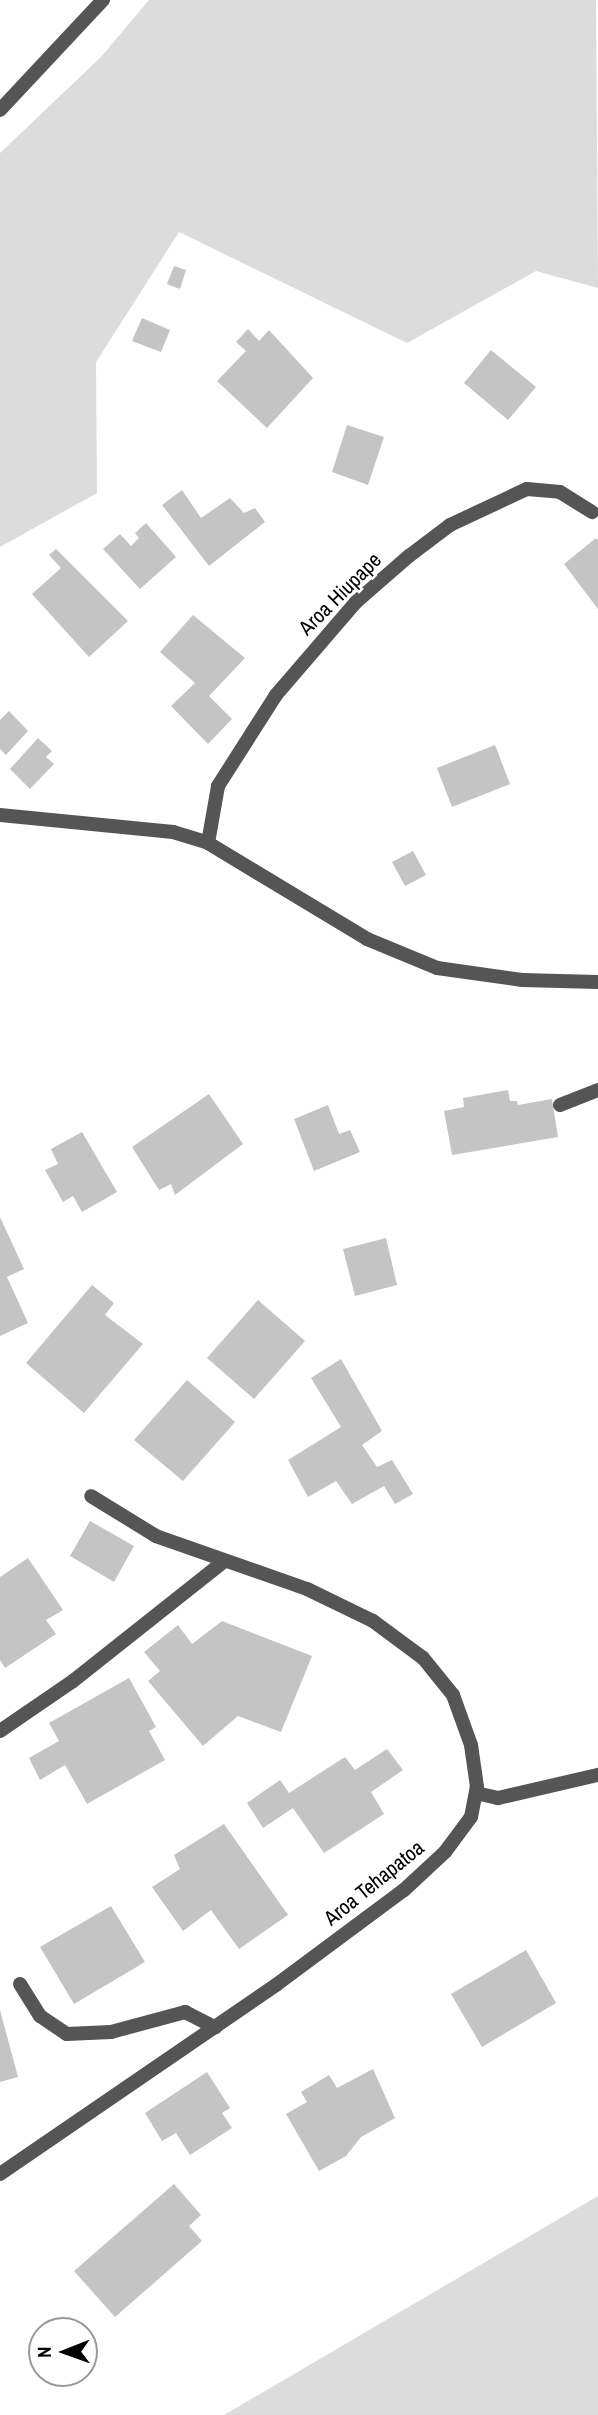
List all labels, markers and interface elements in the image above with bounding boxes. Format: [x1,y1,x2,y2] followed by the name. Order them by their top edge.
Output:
[294,548,386,640] street label: Aroa Hiupape
[319,1835,429,1931] street label: Aroa Tehapatoa
[28,2317,98,2387] north arrow
[31,2346,57,2358] text: N

